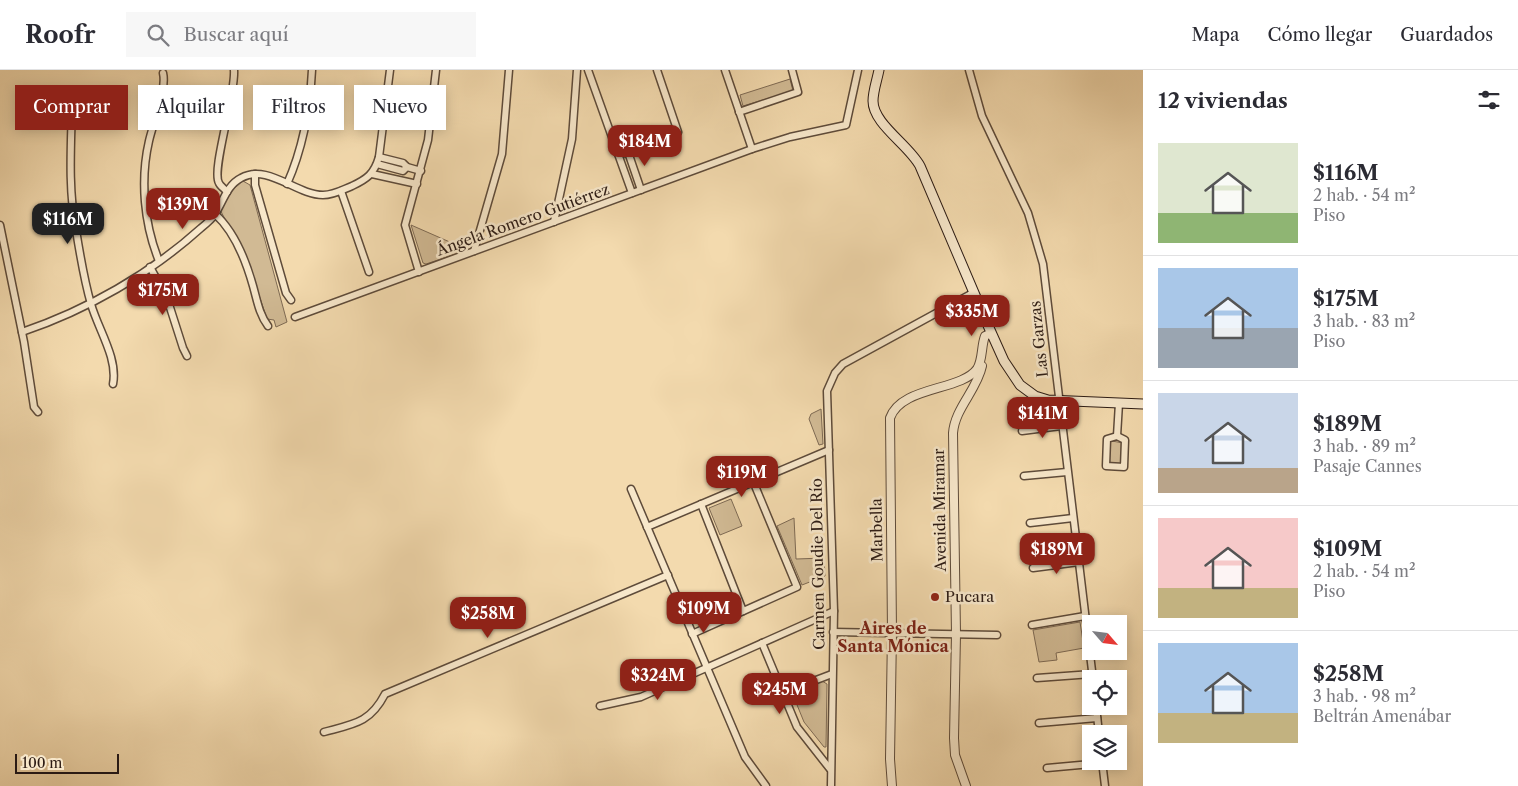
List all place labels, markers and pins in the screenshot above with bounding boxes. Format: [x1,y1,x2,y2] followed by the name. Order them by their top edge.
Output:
[610,124,680,167] pin: $184M
[148,188,218,230] pin: $139M
[33,202,103,245] pin: $116M
[128,274,198,316] pin: $175M
[937,294,1007,337] pin: $335M
[1008,396,1078,439] pin: $141M
[707,456,777,498] pin: $119M
[1022,532,1092,575] pin: $189M
[945,587,994,606] place label: Pucara
[929,591,941,603] marker: Pucara
[669,592,739,634] pin: $109M
[453,596,523,639] pin: $258M
[623,658,693,701] pin: $324M
[745,672,815,715] pin: $245M

